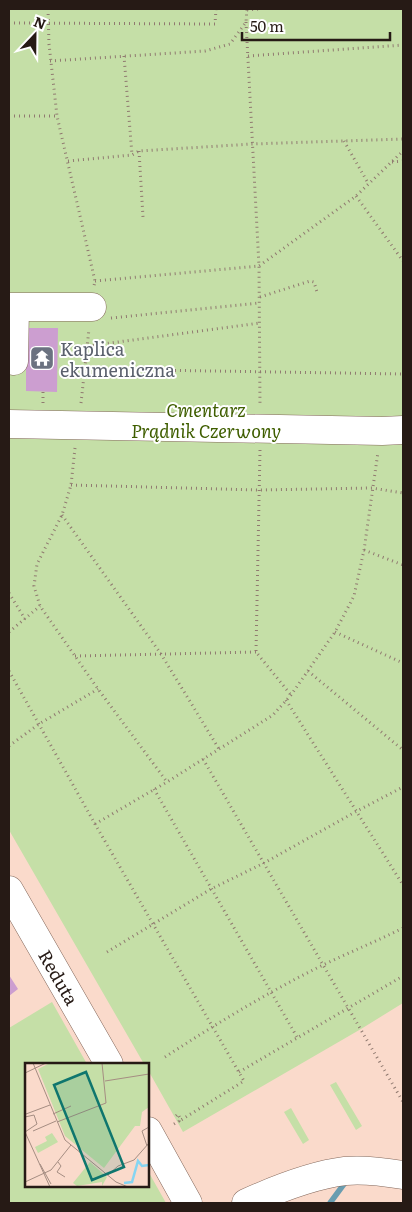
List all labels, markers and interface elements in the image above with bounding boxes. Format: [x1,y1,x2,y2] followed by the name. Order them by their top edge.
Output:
[10,10,60,60] north arrow
[242,10,390,42] scale bar
[31,11,50,34] text: N
[250,14,284,37] text: 50 m
[60,335,175,383] place label: Kaplica ekumeniczna
[29,345,55,371] temple icon: Kaplica ekumeniczna
[131,396,281,444] park label: Cmentarz Prądnik Czerwony
[32,944,86,1010] street label: Reduta
[25,1063,149,1187] inset map

